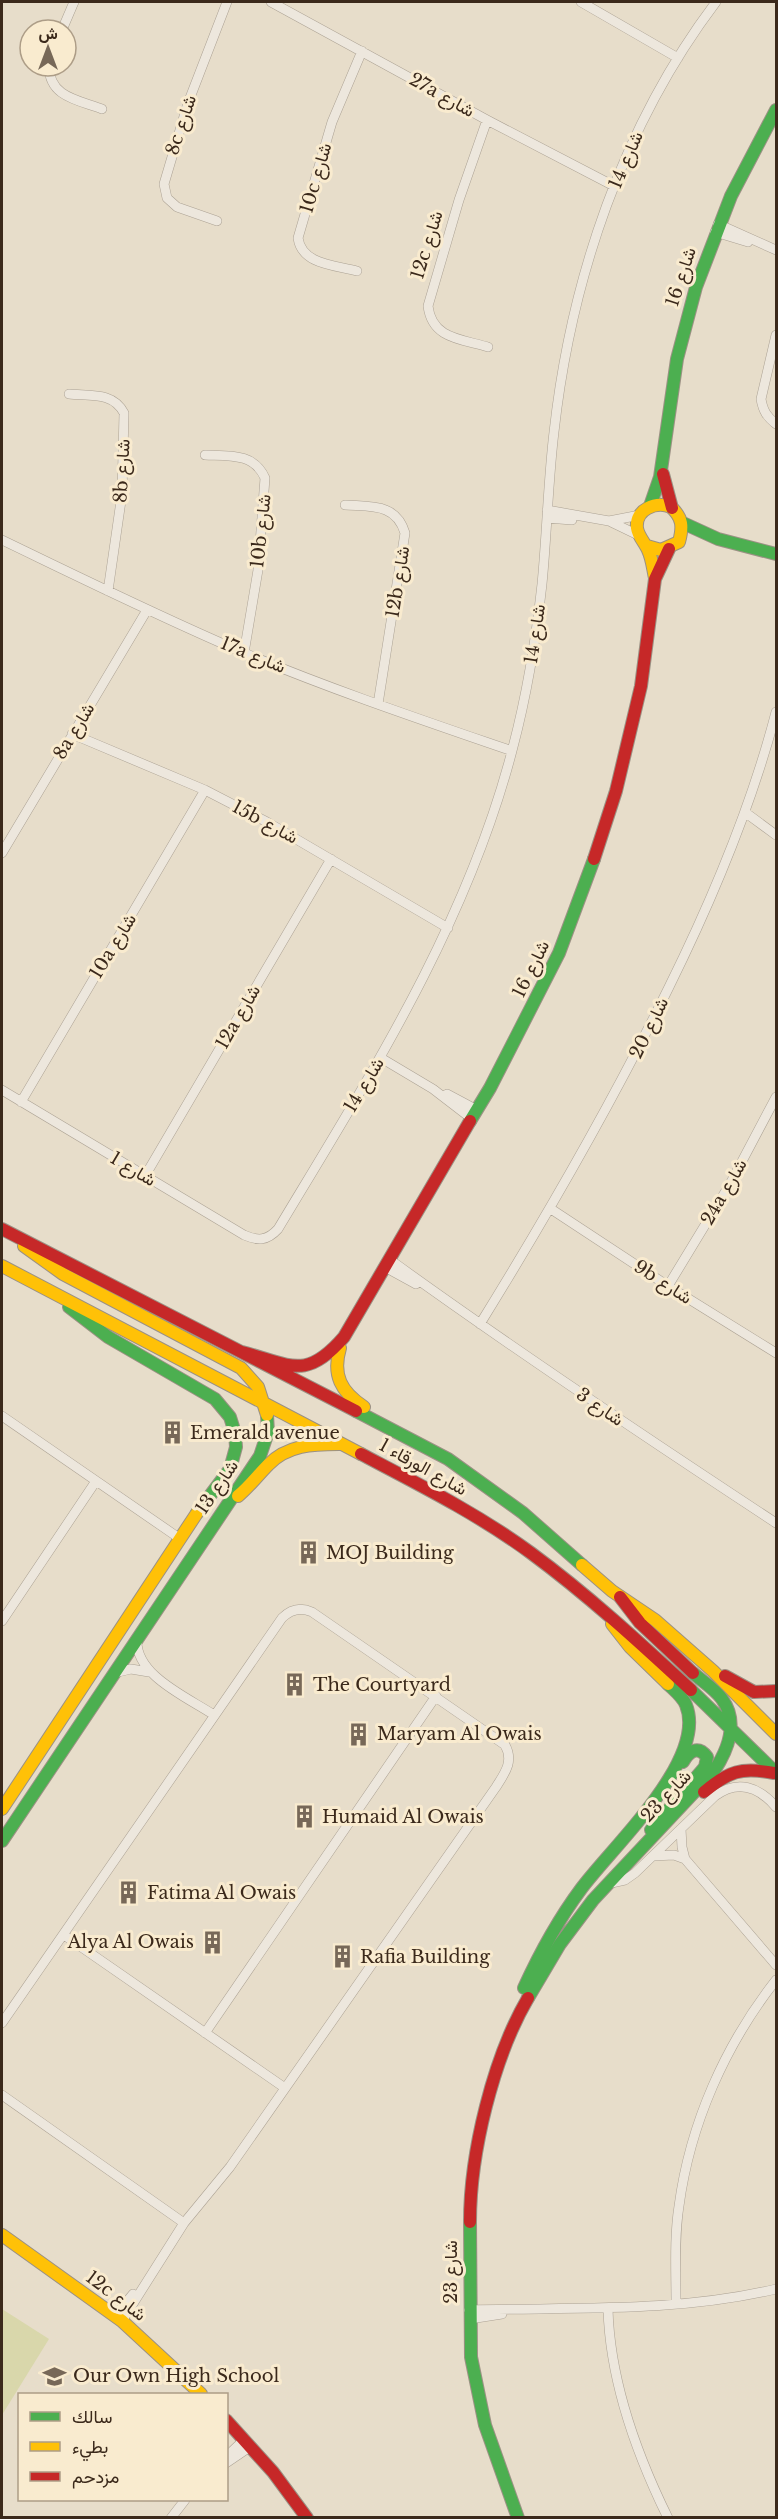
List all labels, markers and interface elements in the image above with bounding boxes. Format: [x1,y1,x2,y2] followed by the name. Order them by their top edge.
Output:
[18,18,78,78] north arrow
[38,23,58,43] text: ش
[405,68,479,123] street label: 27a شارع
[161,92,202,158] street label: 8c شارع
[604,128,649,192] street label: شارع 14
[296,140,337,216] street label: 10c شارع
[406,208,449,282] street label: 12c شارع
[661,245,702,310] street label: شارع 16
[109,438,136,504] street label: 8b شارع
[246,493,277,569] street label: 10b شارع
[381,545,416,620] street label: 12b شارع
[520,603,551,665] street label: شارع 14
[217,632,289,679] street label: 17a شارع
[49,699,100,764] street label: 8a شارع
[228,796,302,849] street label: 15b شارع
[85,909,142,983] street label: 10a شارع
[508,937,555,1002] street label: شارع 16
[211,981,266,1053] street label: 12a شارع
[625,994,674,1063] street label: شارع 20
[339,1054,390,1117] street label: شارع 14
[106,1147,160,1192] street label: شارع 1
[696,1155,753,1230] street label: 24a شارع
[629,1255,696,1310] street label: 9b شارع
[572,1383,628,1432] street label: شارع 3
[159,1420,185,1446] building icon: Emerald avenue
[190,1422,340,1444] place label: Emerald avenue
[375,1434,471,1501] street label: شارع الورقاء 1
[191,1456,244,1519] street label: شارع 13
[295,1540,321,1566] building icon: MOJ Building
[326,1542,454,1564] place label: MOJ Building
[282,1672,308,1698] building icon: The Courtyard
[313,1674,451,1696] place label: The Courtyard
[346,1721,372,1747] building icon: Maryam Al Owais
[377,1723,542,1745] place label: Maryam Al Owais
[636,1765,696,1827] street label: شارع 23
[291,1804,317,1830] building icon: Humaid Al Owais
[322,1806,484,1828] place label: Humaid Al Owais
[116,1880,142,1906] building icon: Fatima Al Owais
[147,1882,296,1904] place label: Fatima Al Owais
[199,1929,225,1955] building icon: Alya Al Owais
[66,1931,194,1953] place label: Alya Al Owais
[329,1944,355,1970] building icon: Rafia Building
[360,1946,490,1968] place label: Rafia Building
[440,2240,463,2304] street label: شارع 23
[81,2266,151,2327] street label: 12c شارع
[42,2363,68,2389] school or university icon: Our Own High School
[73,2365,280,2387] place label: Our Own High School
[18,2393,228,2501] legend
[72,2406,112,2428] text: سالك
[72,2436,108,2462] text: بطيء
[72,2466,119,2489] text: مزدحم

